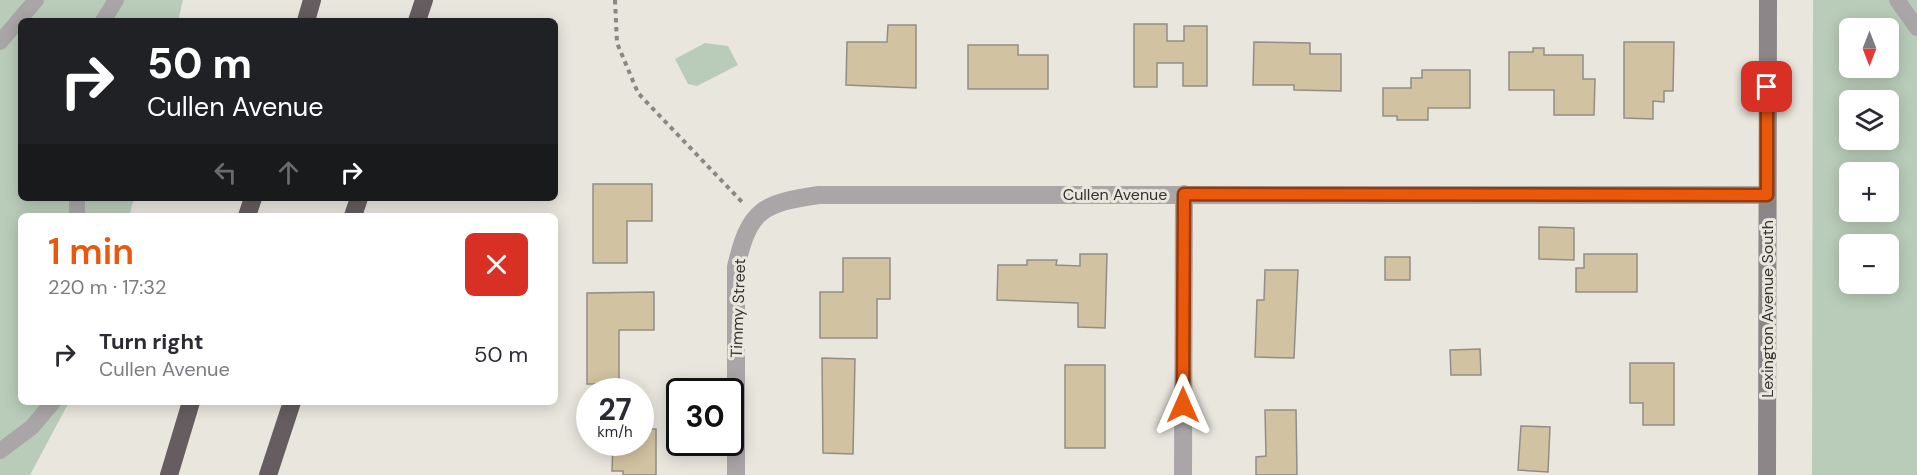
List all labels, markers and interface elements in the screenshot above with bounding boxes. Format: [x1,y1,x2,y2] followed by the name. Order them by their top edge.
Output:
[1839,18,1899,78] north arrow
[1839,18,1899,294] map controls
[147,36,252,91] text: 50 m
[48,42,126,120] icon: right
[1741,61,1792,112] pin
[1750,70,1783,103] icon: arrive
[147,89,324,124] text: Cullen Avenue
[1839,90,1899,150] button: layers
[209,156,242,189] icon: left
[272,156,305,189] icon: ahead
[335,156,368,189] icon: right
[1839,162,1899,222] button: +
[1063,184,1167,205] street label: Cullen Avenue
[1757,220,1778,398] street label: Lexington Avenue South
[48,228,134,275] text: 1 min
[465,233,528,296] button: close
[1839,234,1899,294] button: −
[726,258,750,358] street label: Timmy Street
[48,274,167,300] text: 220 m · 17:32
[99,327,204,356] text: Turn right
[48,338,81,371] icon: right
[474,340,528,369] text: 50 m
[99,356,230,382] text: Cullen Avenue
[1151,373,1215,437] position arrow
[666,378,744,456] speed limit sign: 30
[598,390,632,429] text: 27
[597,422,633,442] text: km/h

